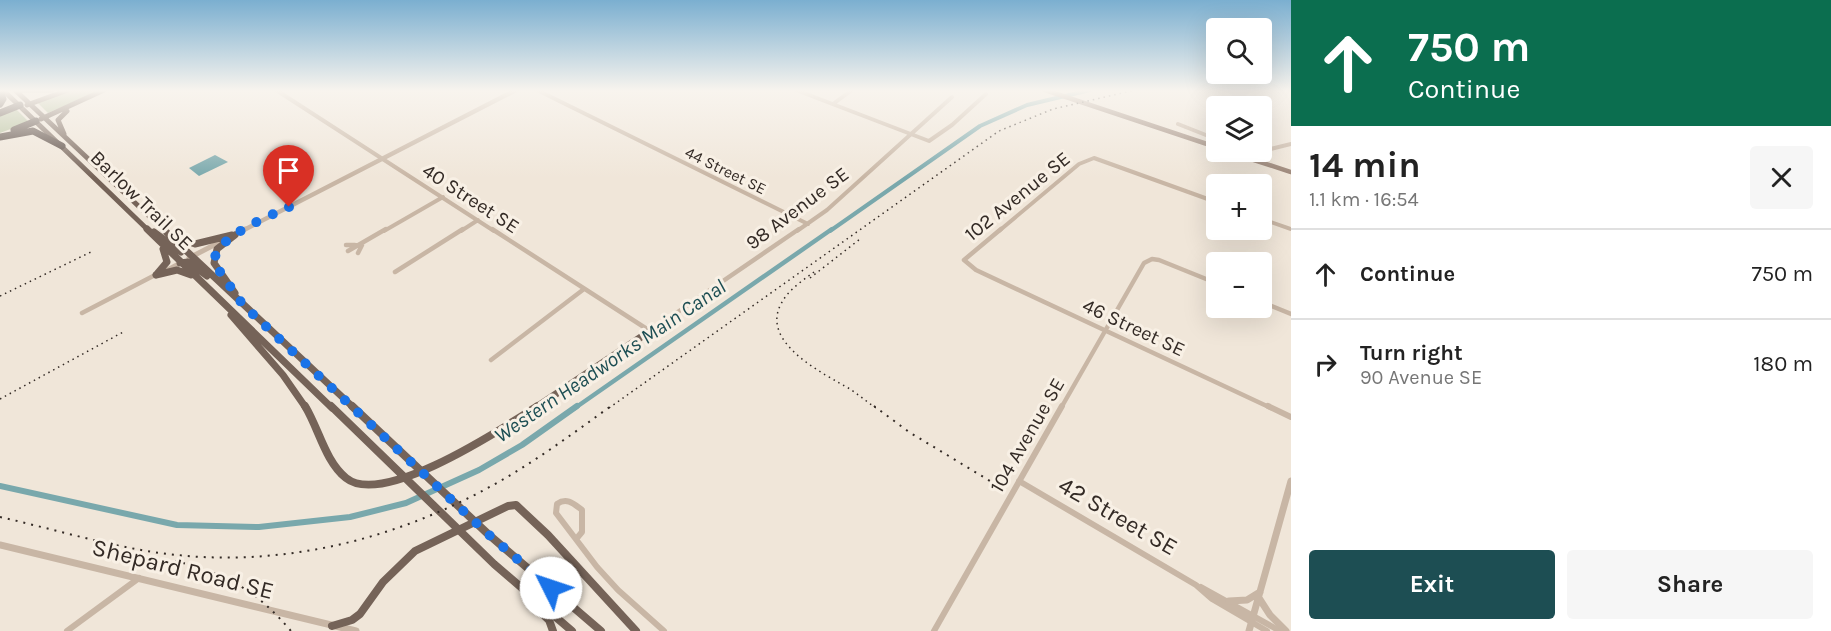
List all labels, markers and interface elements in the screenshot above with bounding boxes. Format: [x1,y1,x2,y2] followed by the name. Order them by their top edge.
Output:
[1206,18,1272,318] map controls
[1206,18,1272,84] button: search
[1408,22,1530,72] text: 750 m
[1309,24,1387,102] icon: ahead
[1408,73,1520,105] text: Continue
[1206,96,1272,162] button: layers
[682,143,770,198] street label: 44 Street SE
[1309,144,1421,186] text: 14 min
[263,145,314,207] pin
[86,146,197,255] street label: Barlow Trail SE
[1750,146,1813,209] button: close
[960,147,1075,246] street label: 102 Avenue SE
[272,154,305,187] icon: arrive
[418,159,523,238] street label: 40 Street SE
[741,162,853,254] street label: 98 Avenue SE
[1206,174,1272,240] button: +
[1309,188,1419,211] text: 1.1 km · 16:54
[1206,252,1272,318] button: −
[1309,258,1342,291] icon: ahead
[1360,261,1455,287] text: Continue
[1751,261,1813,287] text: 750 m
[490,274,730,448] water label: Western Headworks Main Canal
[1079,294,1189,361] street label: 46 Street SE
[1360,340,1463,366] text: Turn right
[1309,348,1342,381] icon: right
[1753,351,1813,377] text: 180 m
[1360,366,1482,389] text: 90 Avenue SE
[985,374,1069,497] street label: 104 Avenue SE
[1054,471,1182,561] street label: 42 Street SE
[89,533,277,605] street label: Shepard Road SE
[1309,550,1555,619] button: Exit
[1567,550,1813,619] button: Share
[519,556,583,620] position arrow

